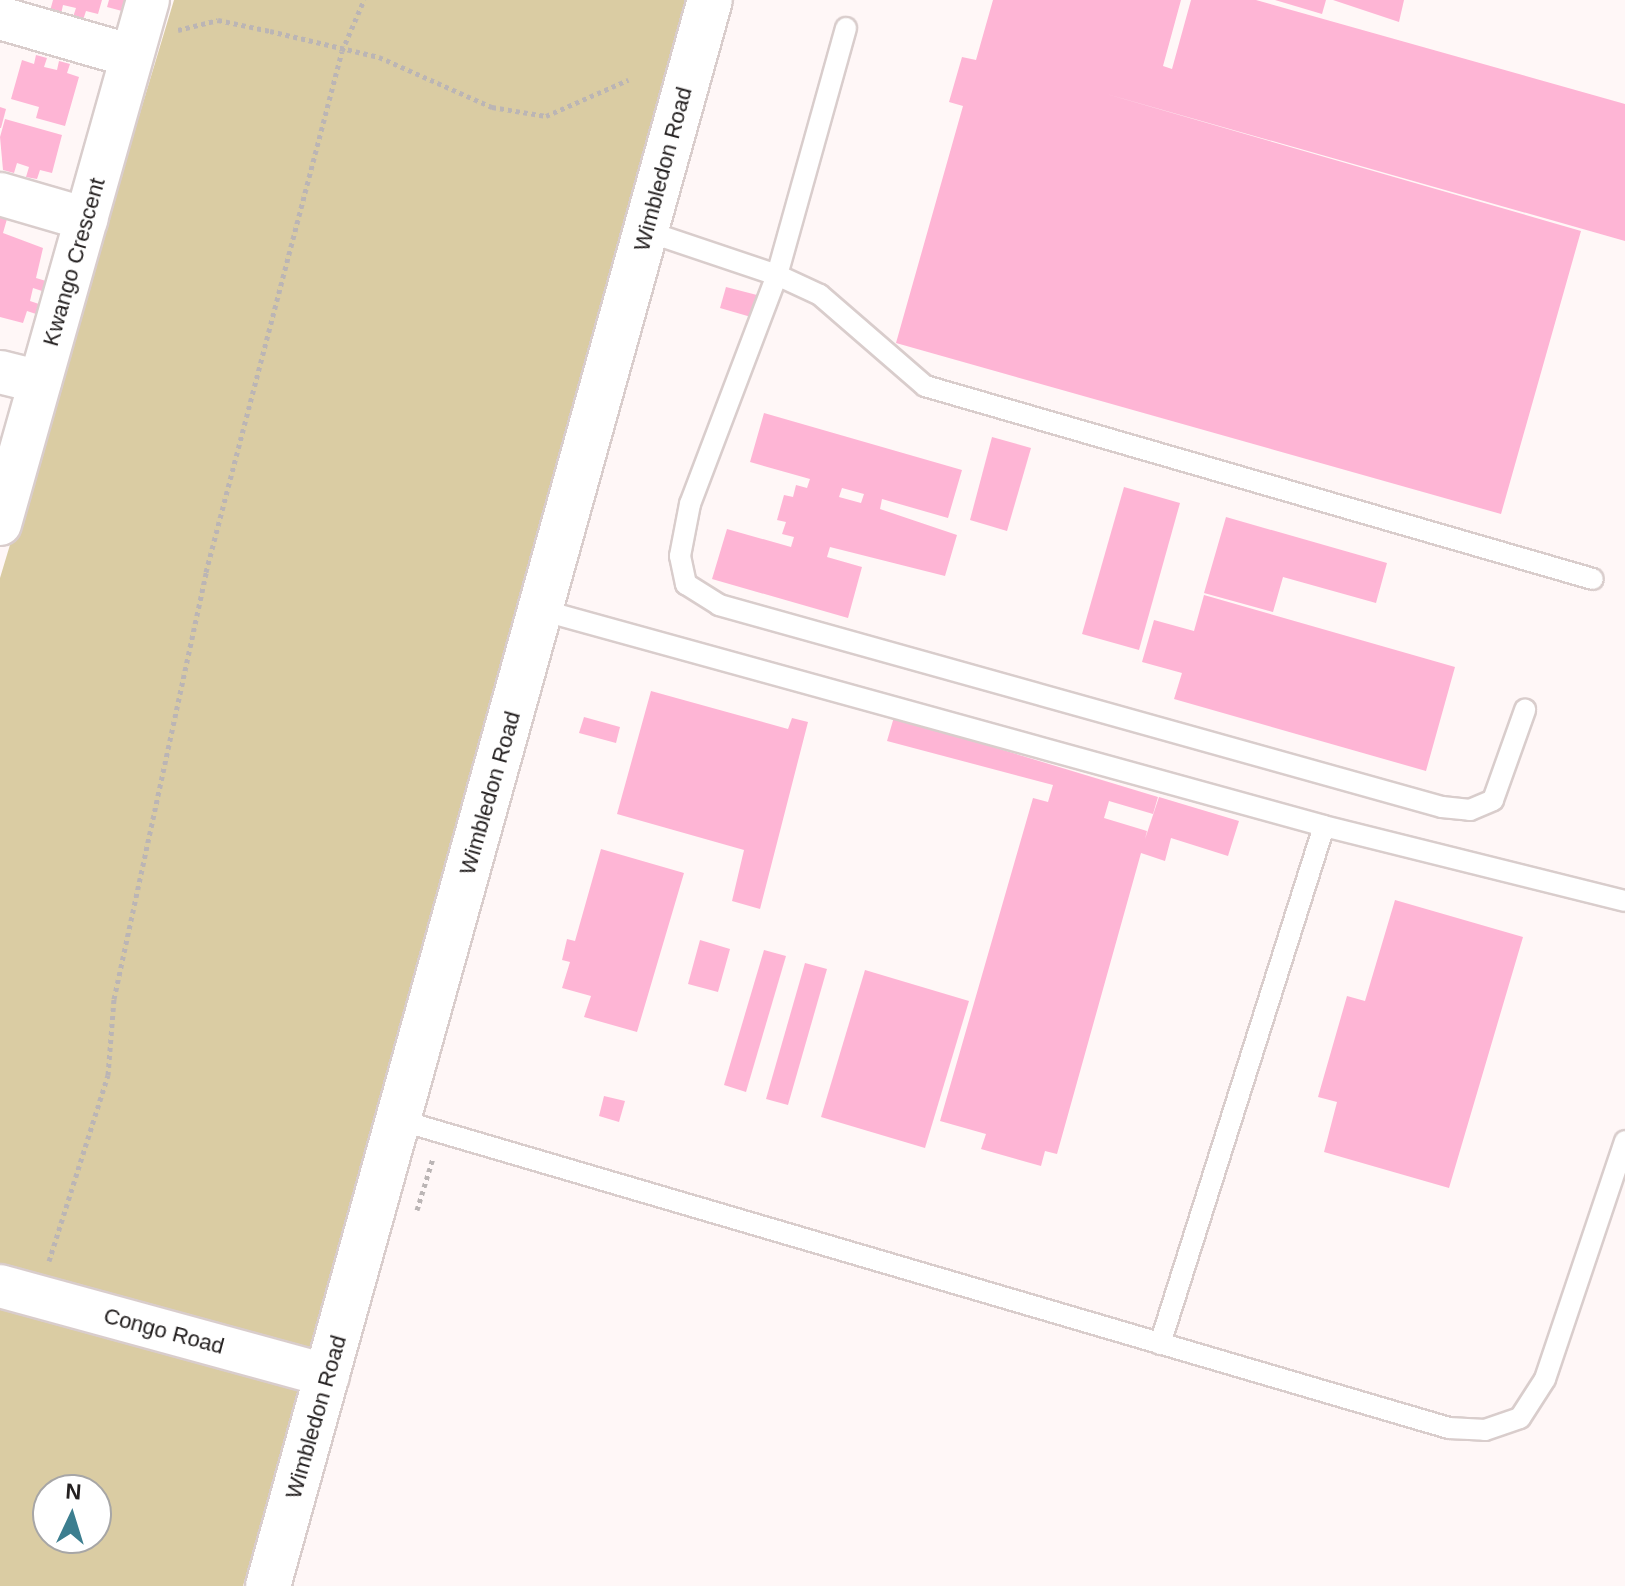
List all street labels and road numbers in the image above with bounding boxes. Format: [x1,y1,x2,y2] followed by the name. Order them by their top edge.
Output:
[628,84,698,254] street label: Wimbledon Road
[37,175,111,349] street label: Kwango Crescent
[454,708,526,878] street label: Wimbledon Road
[101,1302,227,1360] street label: Congo Road
[280,1332,352,1502] street label: Wimbledon Road

